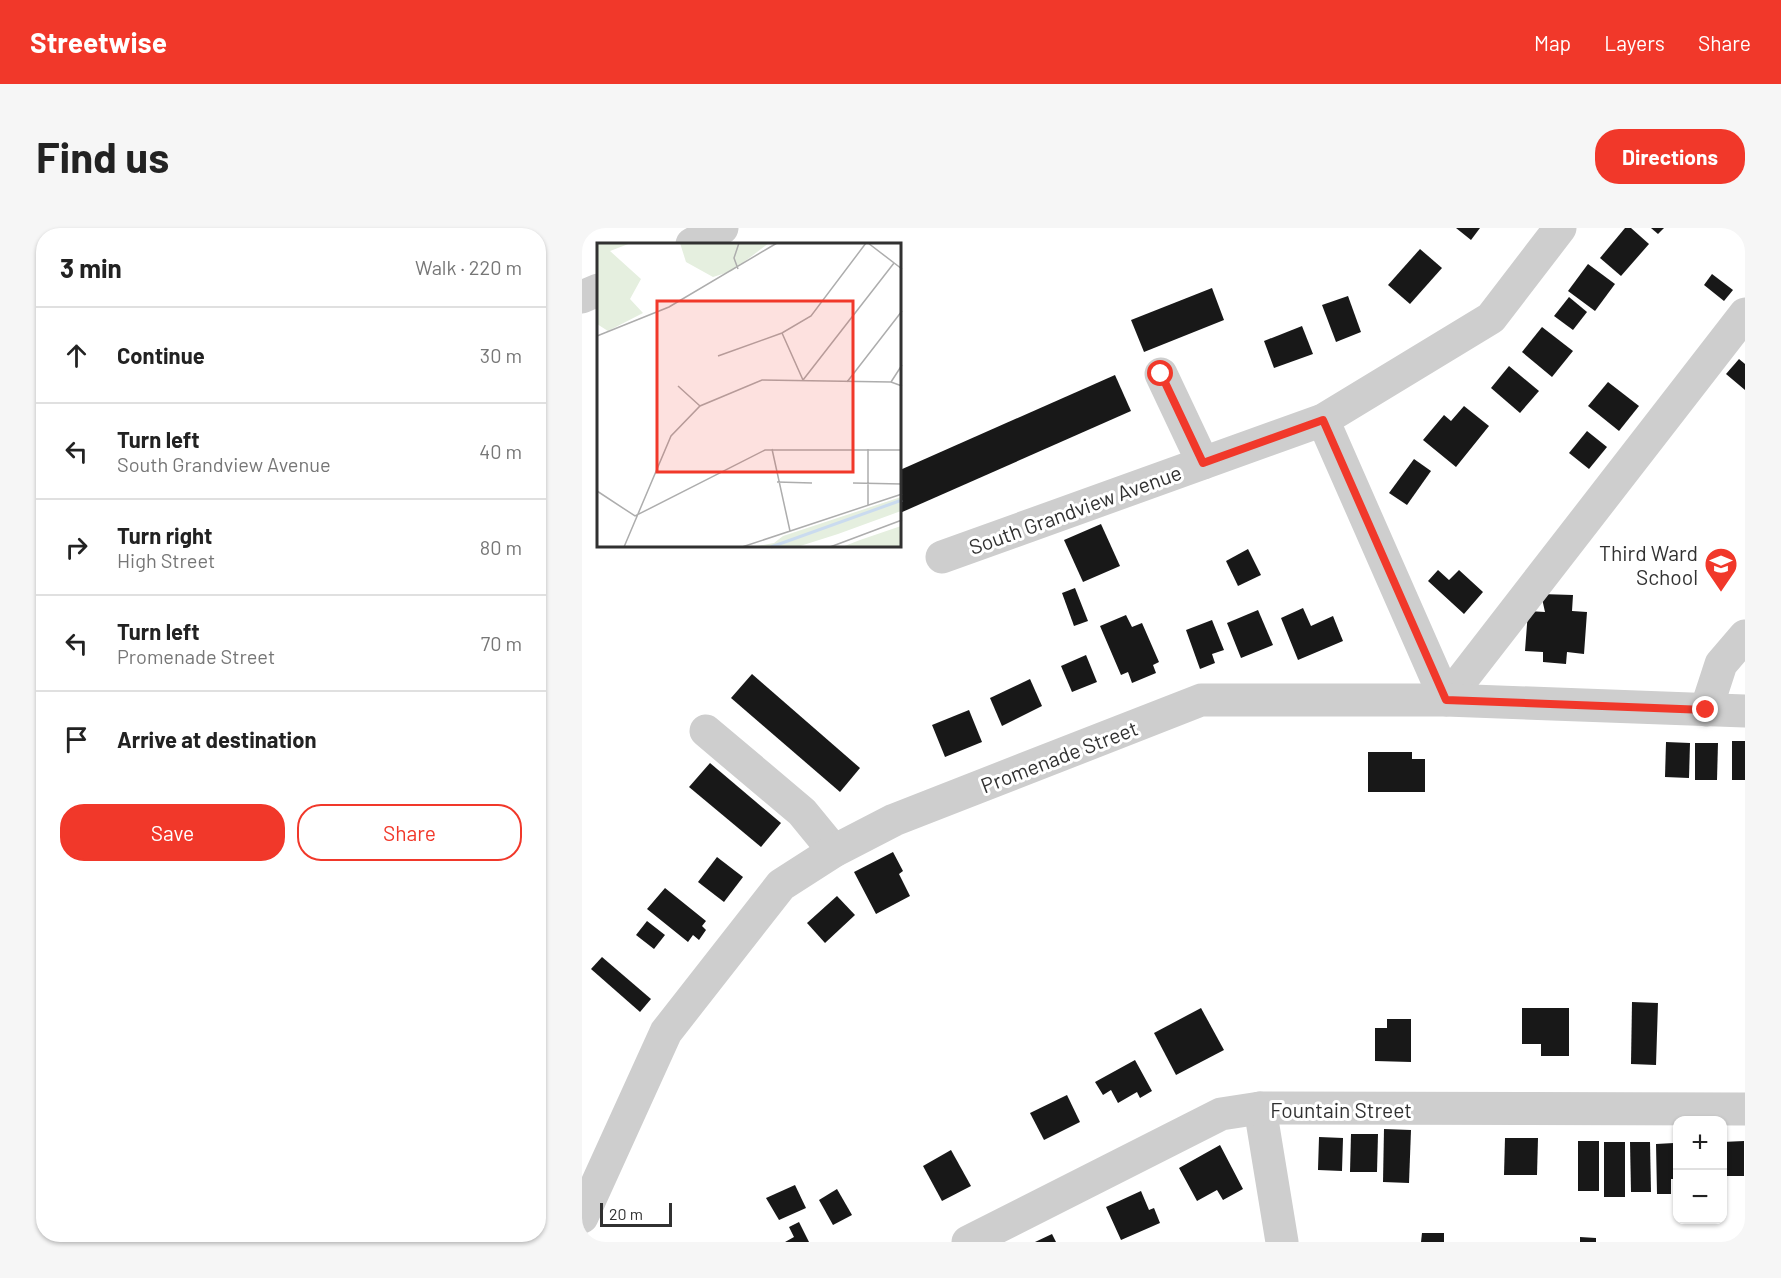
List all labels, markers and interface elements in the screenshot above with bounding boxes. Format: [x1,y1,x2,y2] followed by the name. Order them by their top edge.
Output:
[30,25,167,59] text: Streetwise
[1534,30,1571,55] text: Map
[1604,30,1665,55] text: Layers
[1698,30,1751,55] text: Share
[1595,129,1745,184] button: Directions
[36,131,169,181] text: Find us
[597,243,902,548] inset map
[60,252,122,283] text: 3 min
[415,255,522,279] text: Walk · 220 m
[60,339,93,372] icon: ahead
[117,342,205,368] text: Continue
[480,343,522,367] text: 30 m
[1147,360,1173,386] route start
[117,426,200,452] text: Turn left
[60,435,93,468] icon: left
[479,439,522,463] text: 40 m
[117,452,331,476] text: South Grandview Avenue
[965,459,1185,559] street label: South Grandview Avenue
[117,522,212,548] text: Turn right
[60,531,93,564] icon: right
[480,535,522,559] text: 80 m
[1599,540,1698,589] place label: Third Ward School
[1703,546,1739,593] school or university icon: Third Ward School
[117,548,215,572] text: High Street
[117,618,200,644] text: Turn left
[60,627,93,660] icon: left
[481,631,522,655] text: 70 m
[117,644,275,668] text: Promenade Street
[1692,696,1718,722] route end
[977,715,1141,797] street label: Promenade Street
[60,723,93,756] icon: arrive
[117,726,316,752] text: Arrive at destination
[60,804,285,861] button: Save
[297,804,522,861] button: Share
[1270,1097,1412,1122] street label: Fountain Street
[1673,1116,1727,1224] map controls
[1673,1116,1727,1170] button: +
[1673,1170,1727,1224] button: −
[600,1200,672,1228] scale bar
[609,1204,643,1223] text: 20 m

